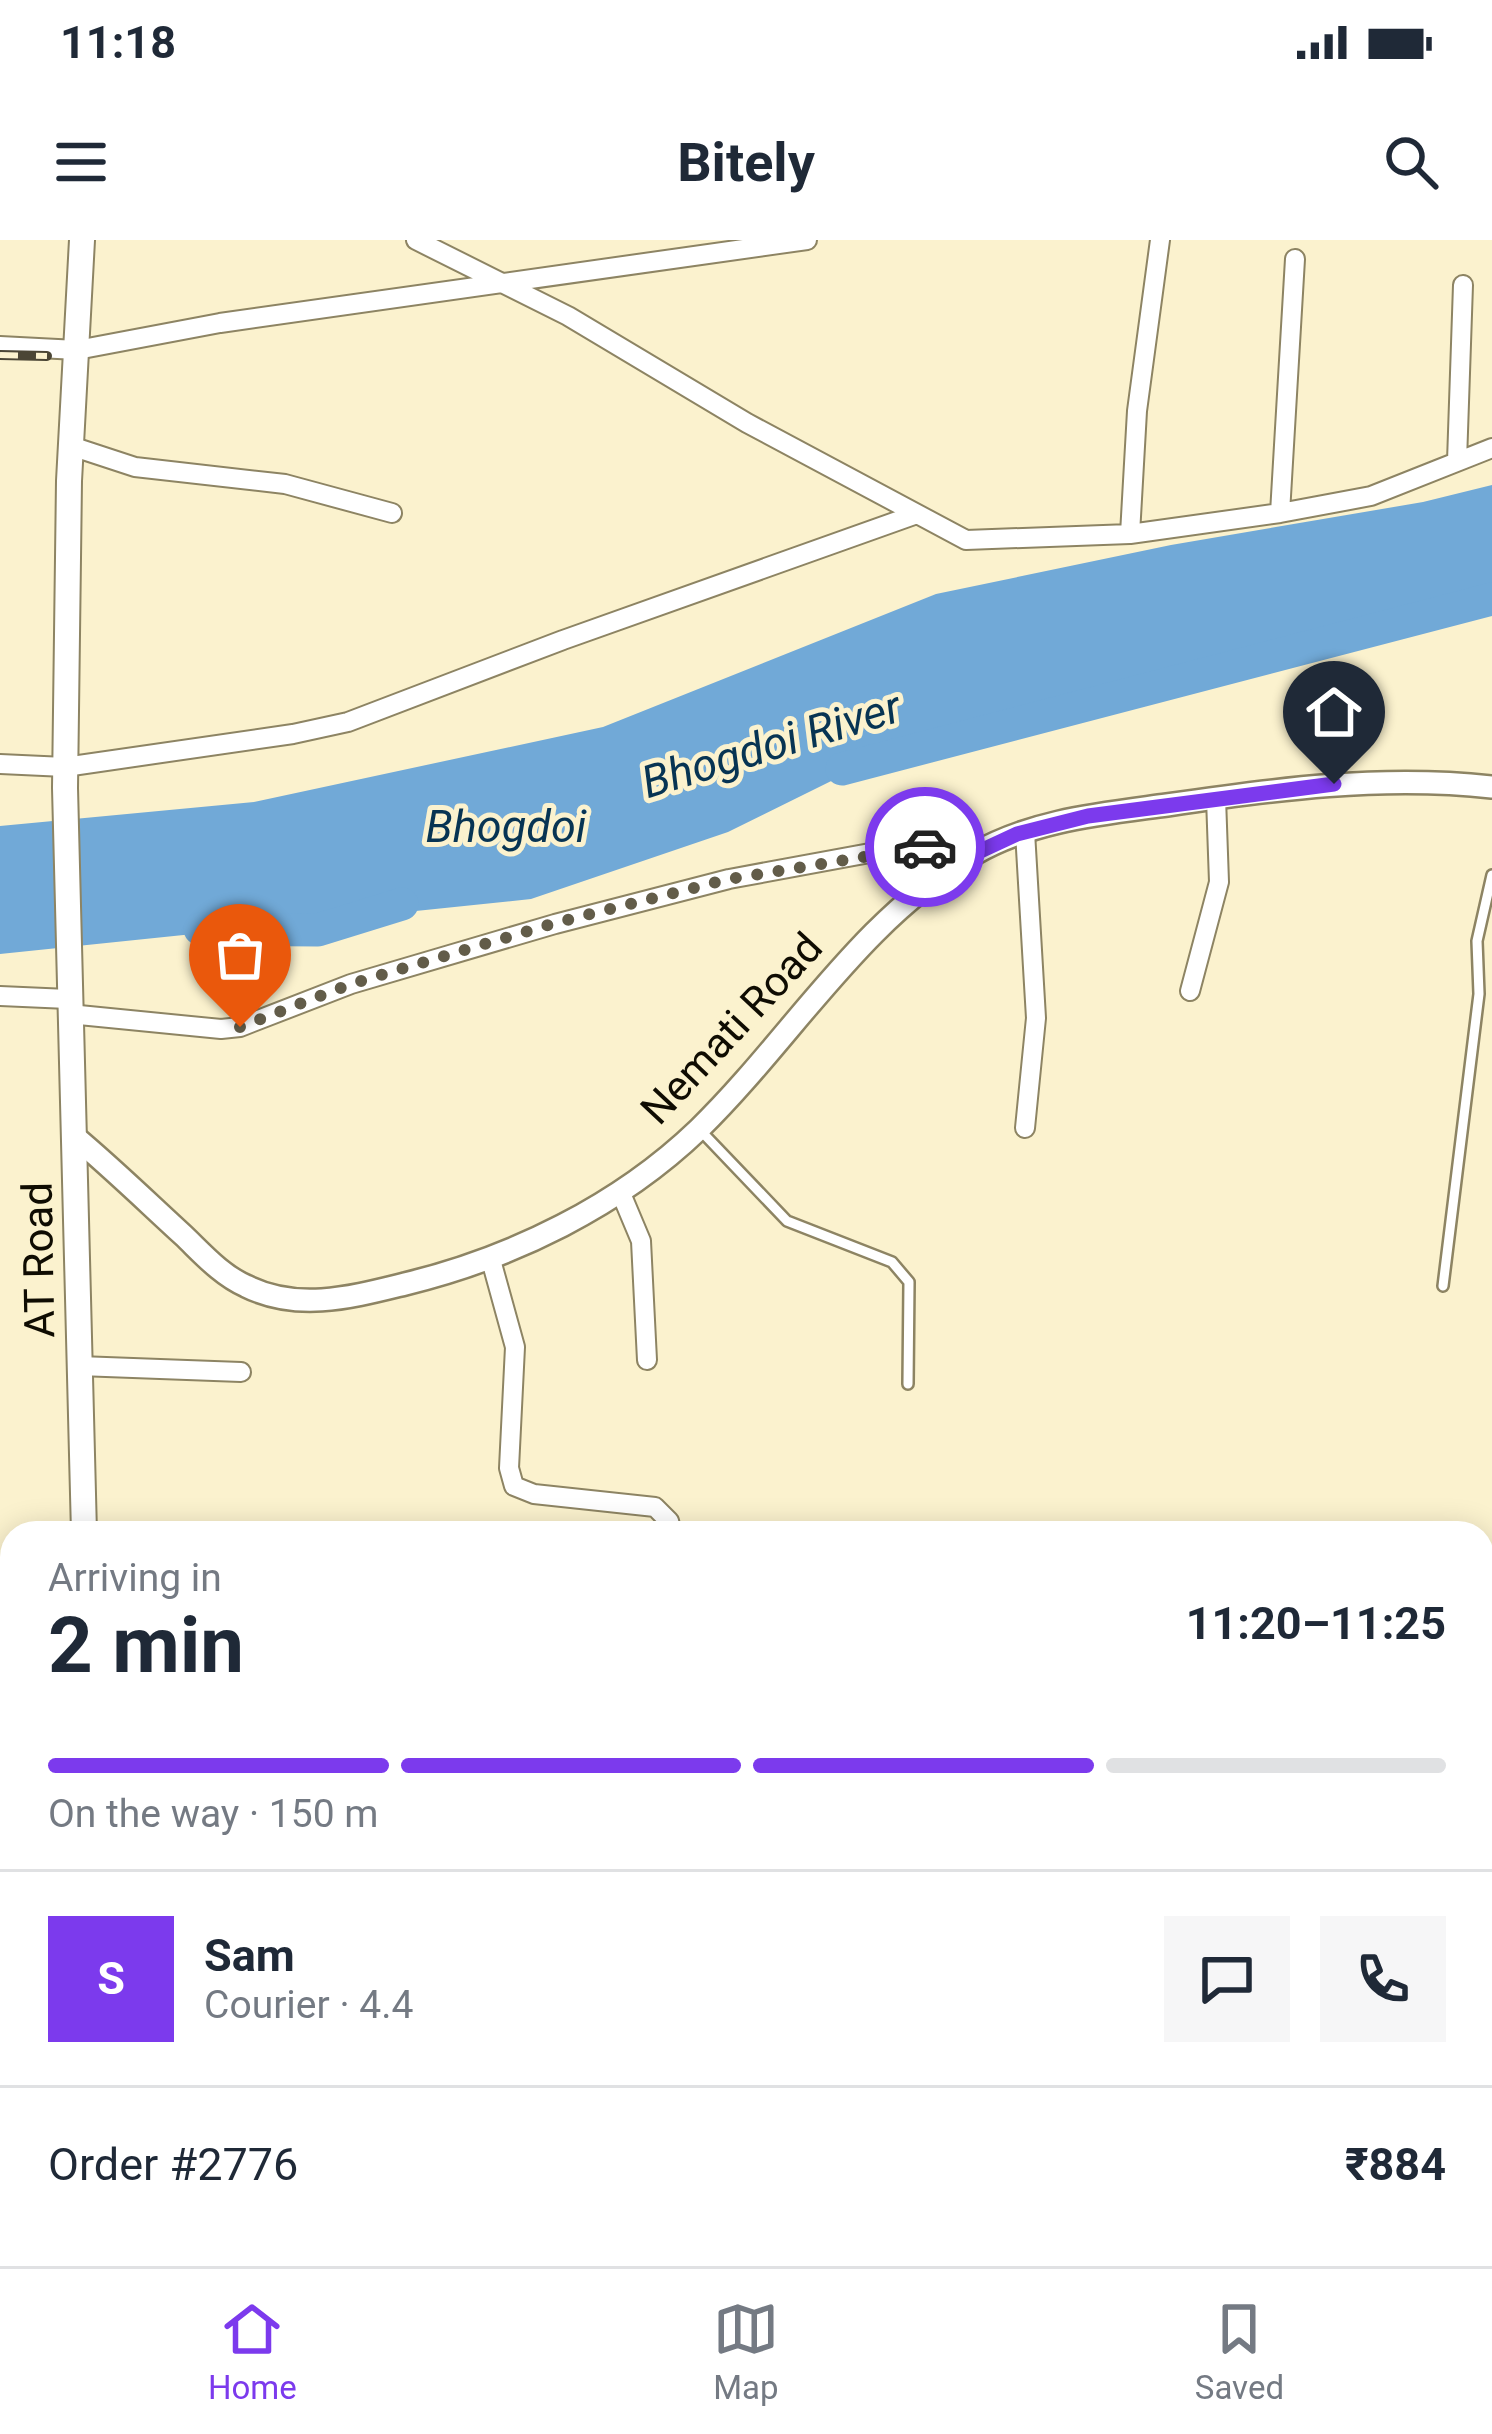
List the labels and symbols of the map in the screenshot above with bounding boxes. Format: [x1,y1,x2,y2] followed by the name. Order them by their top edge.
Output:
[1283,661,1385,784] pin
[635,680,908,809] water label: Bhogdoi River
[865,787,985,907] courier
[426,800,587,853] water label: Bhogdoi
[189,904,291,1027] pin
[631,923,832,1134] street label: Nemati Road
[13,1182,64,1338] street label: AT Road

